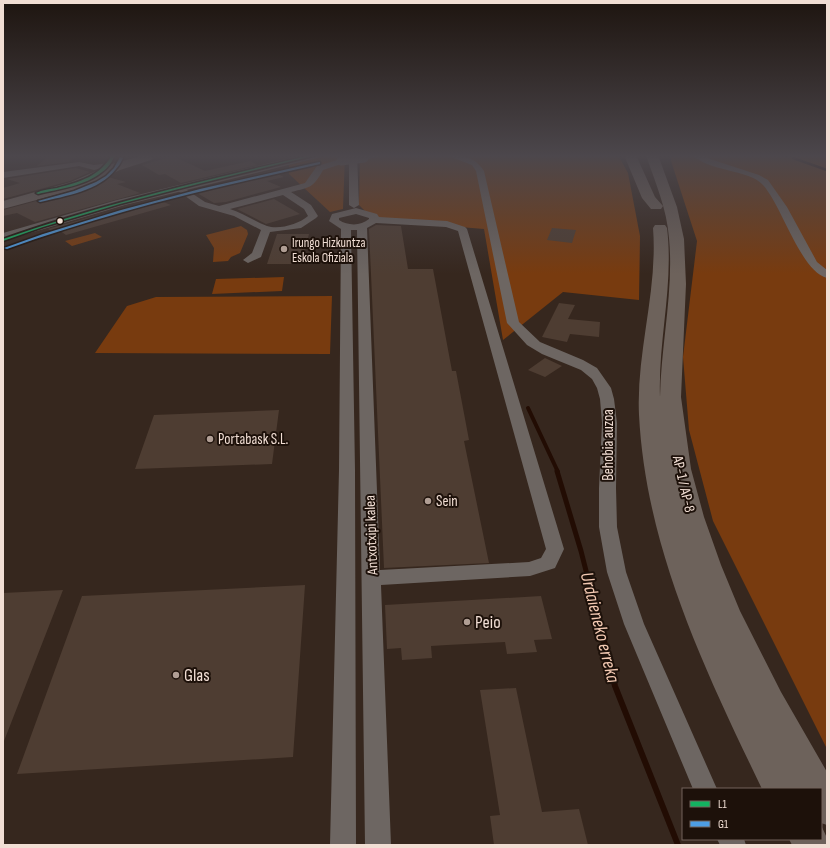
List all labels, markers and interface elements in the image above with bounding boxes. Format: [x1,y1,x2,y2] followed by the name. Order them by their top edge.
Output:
[55,216,65,226] unlabelled marker
[292,235,365,266] place label: Irungo Hizkuntza Eskola Ofiziala
[279,244,289,254] marker: Irungo Hizkuntza Eskola Ofiziala
[599,409,618,481] street label: Behobia auzoa
[218,430,289,449] place label: Portabask S.L.
[205,434,215,444] marker: Portabask S.L.
[668,453,699,514] street label: AP-1 / AP-8
[436,492,458,511] place label: Sein
[361,495,382,576] street label: Antxotxipi kalea
[423,496,433,506] marker: Sein
[575,570,624,685] water label: Urdaieneko erreka
[475,612,501,633] place label: Peio
[462,617,472,627] marker: Peio
[184,665,210,686] place label: Glas
[171,670,181,680] marker: Glas
[682,788,822,840] legend
[718,797,727,812] text: L1
[718,817,729,832] text: G1

